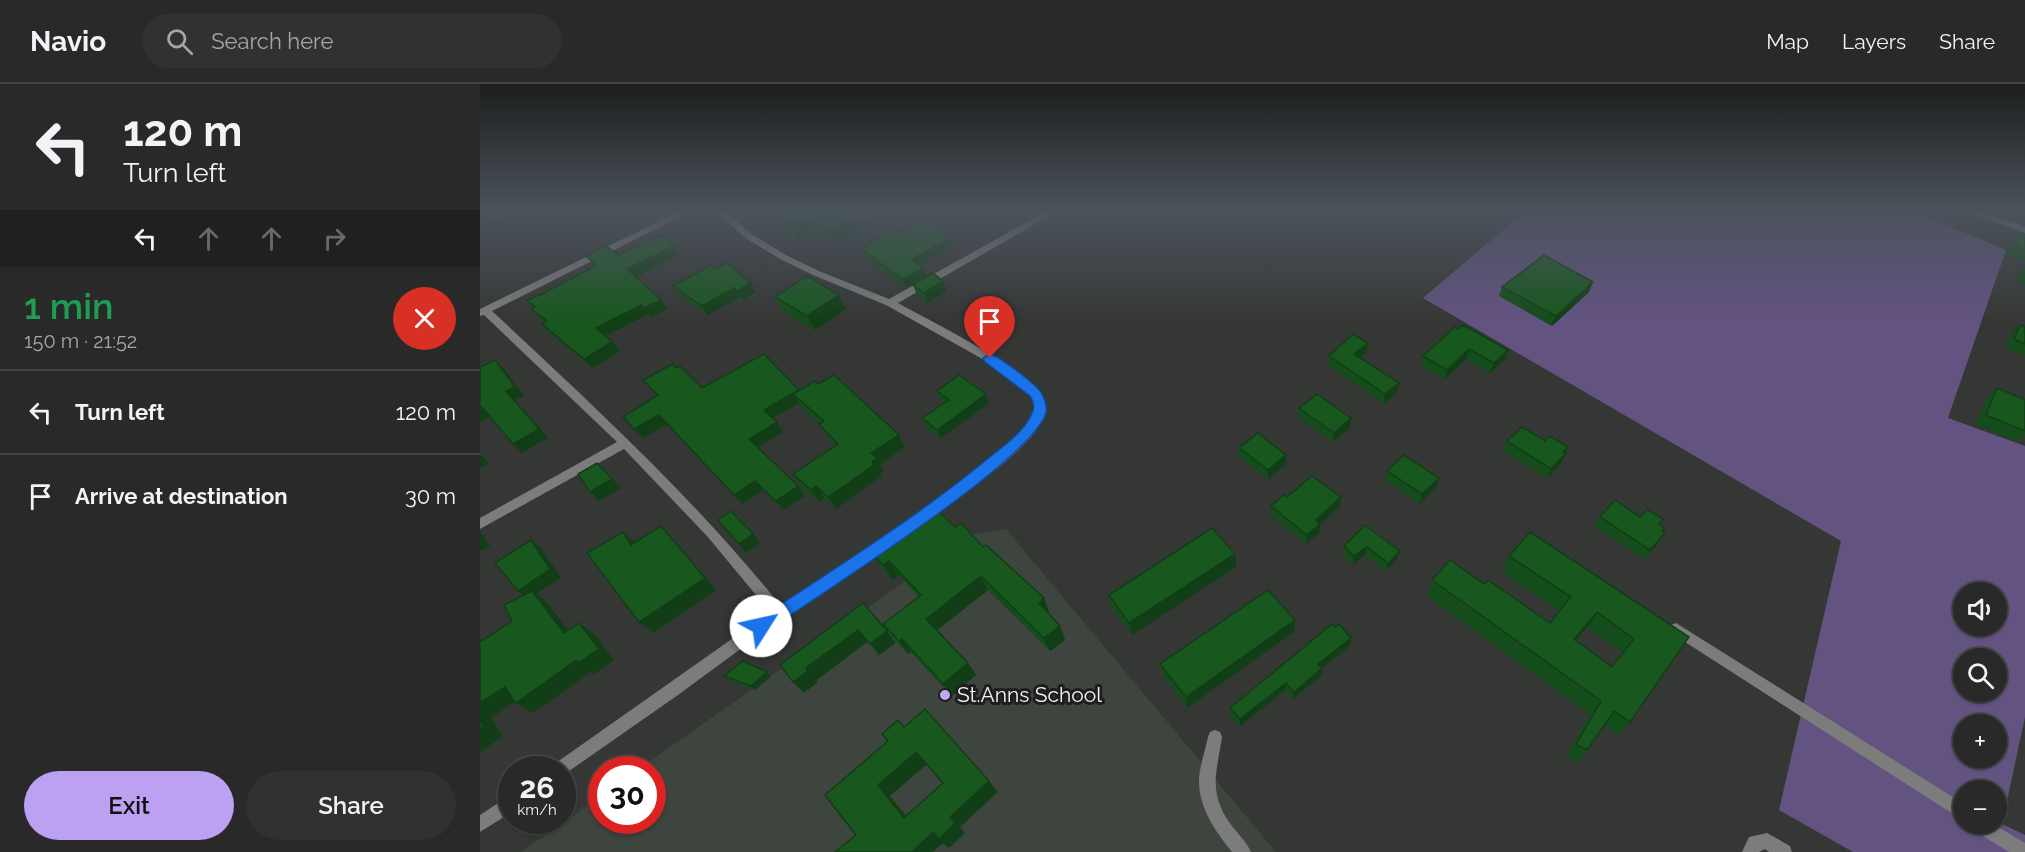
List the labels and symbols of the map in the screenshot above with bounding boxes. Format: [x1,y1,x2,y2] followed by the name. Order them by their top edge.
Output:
[964,296,1015,358] pin
[729,594,793,658] position arrow
[957,682,1102,707] place label: St.Anns School
[938,688,952,702] marker: St.Anns School
[588,756,666,834] speed limit sign: 30

